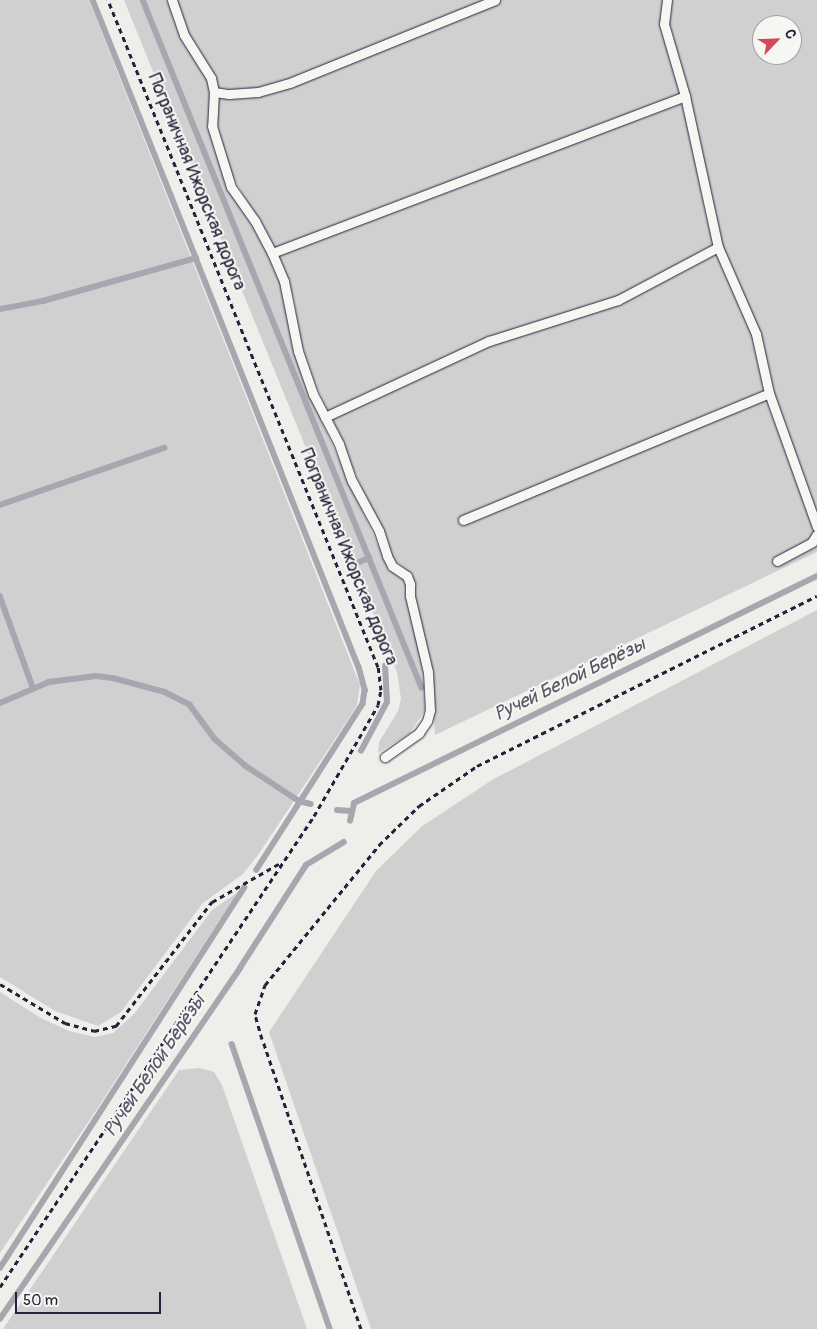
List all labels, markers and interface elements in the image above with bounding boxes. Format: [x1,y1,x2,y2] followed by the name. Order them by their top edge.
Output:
[752,15,802,65] north arrow
[781,27,800,41] text: С
[143,70,249,294] street label: Пограничная Ижорская дорога
[295,445,401,669] street label: Пограничная Ижорская дорога
[491,634,649,726] water label: Ручей Белой Берёзы
[99,991,211,1141] water label: Ручей Белой Берёзы
[18,1282,164,1314] scale bar
[23,1291,58,1310] text: 50 m

